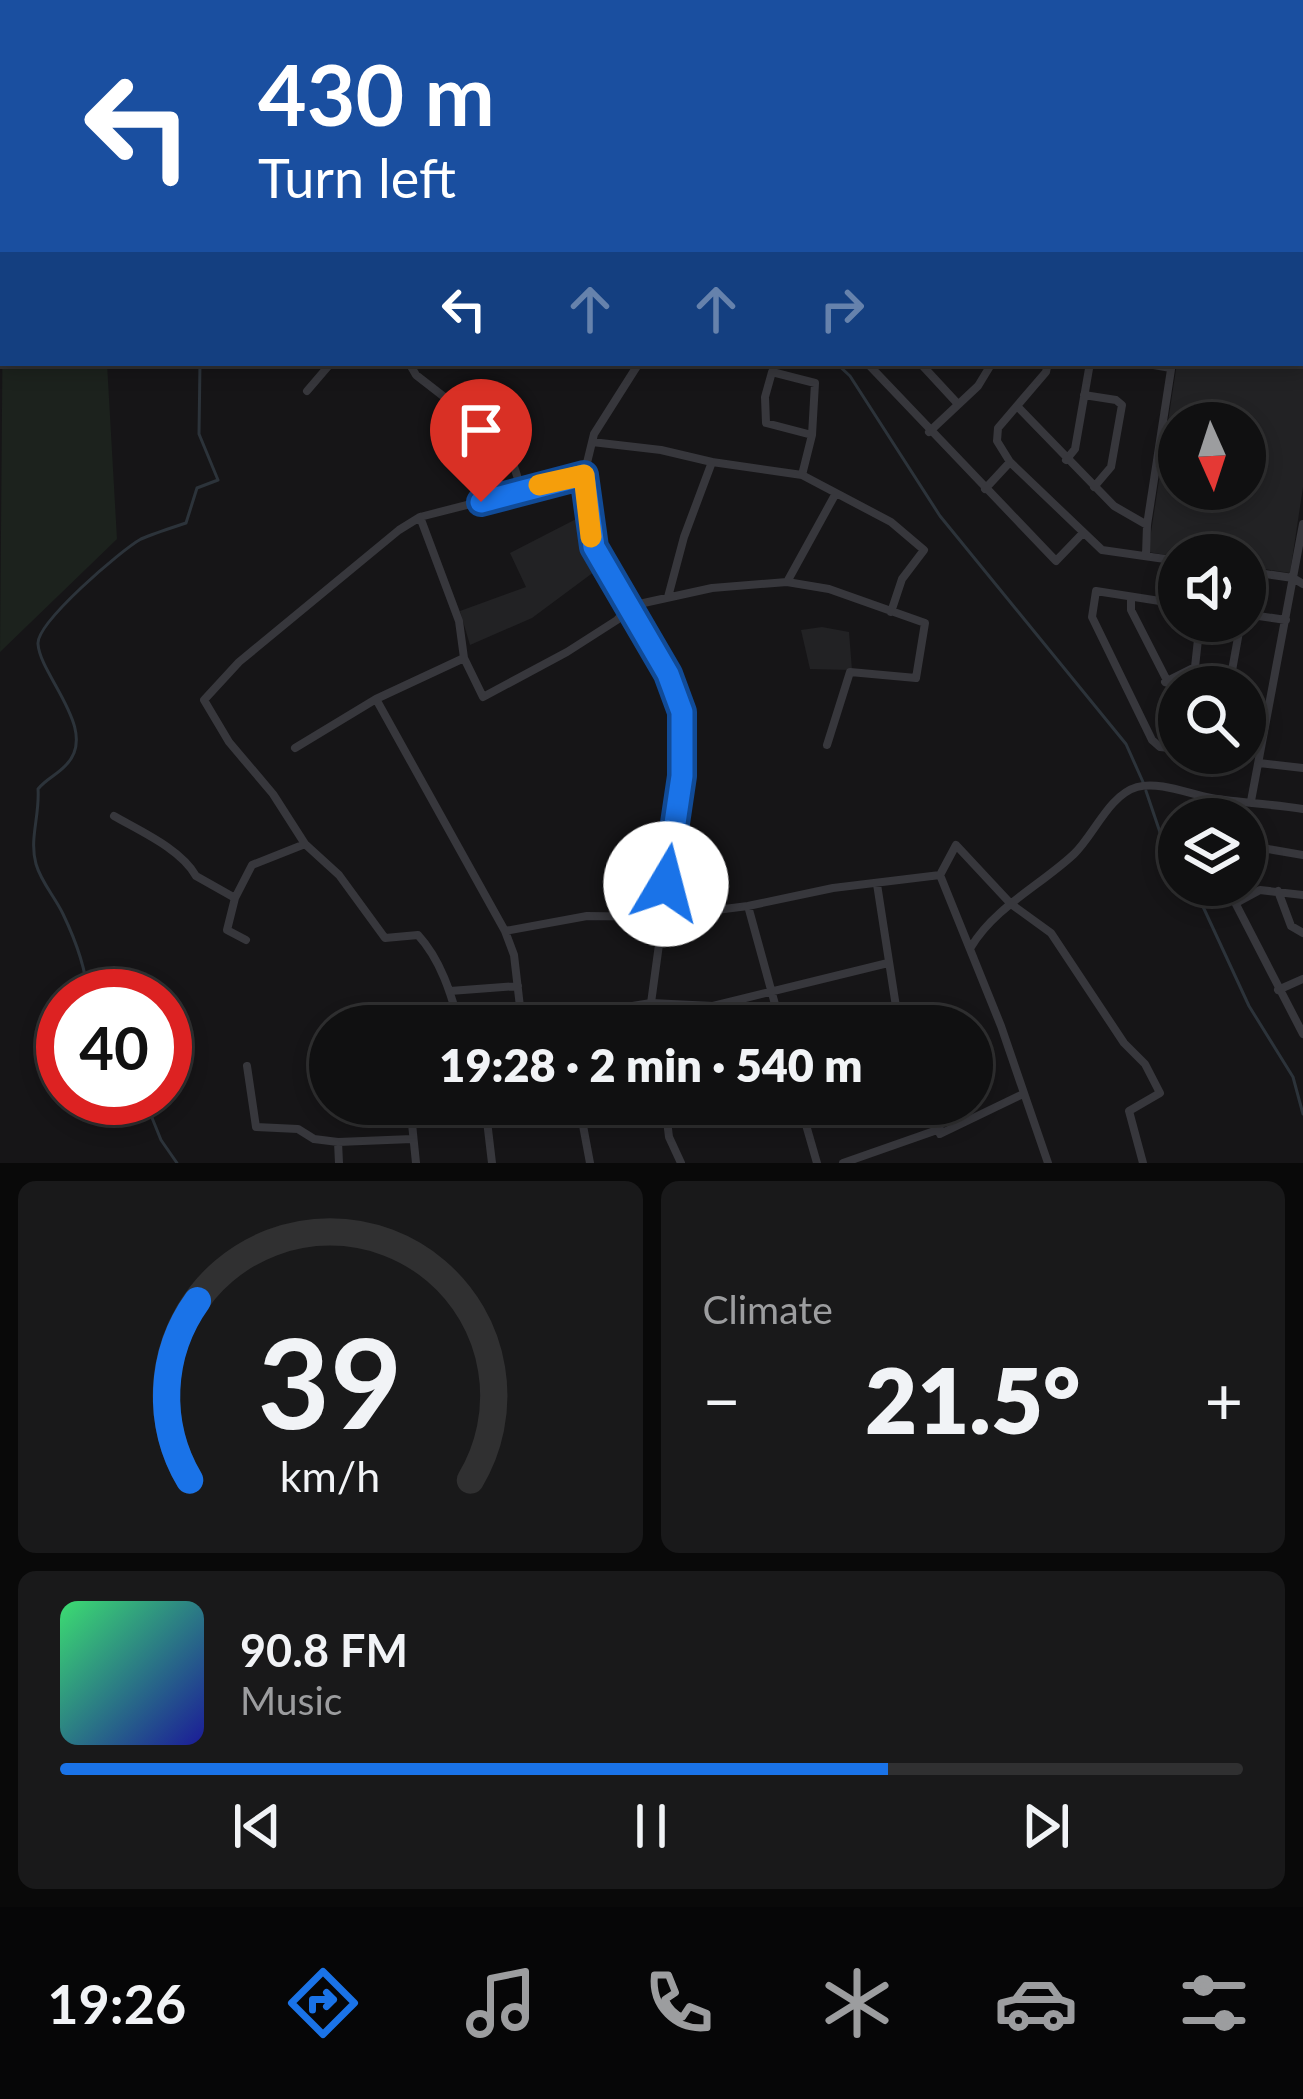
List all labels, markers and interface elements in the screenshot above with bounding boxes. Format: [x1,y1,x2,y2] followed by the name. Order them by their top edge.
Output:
[258,43,495,144] text: 430 m
[60,48,216,204] icon: left
[258,145,456,210] text: Turn left
[431,276,497,342] icon: left
[557,276,623,342] icon: ahead
[683,276,749,342] icon: ahead
[809,276,875,342] icon: right
[430,379,532,502] pin
[448,397,514,463] icon: arrive
[1158,402,1266,510] north arrow
[1158,402,1266,906] map controls
[1158,534,1266,642] button: sound
[1158,666,1266,774] button: search
[1158,798,1266,906] button: layers
[603,821,729,947] position arrow
[36,969,192,1125] speed limit sign: 40
[439,1038,863,1092] text: 19:28 · 2 min · 540 m
[703,1286,833,1332] text: Climate
[258,1306,403,1456] text: 39
[865,1345,1081,1453] text: 21.5°
[703,1360,741,1439] text: −
[1205,1360,1243,1439] text: +
[280,1450,380,1501] text: km/h
[240,1623,408,1677] text: 90.8 FM
[240,1677,342,1723] text: Music
[224,1793,290,1859] icon: previous
[618,1793,684,1859] icon: pause
[1013,1793,1079,1859] icon: next
[281,1961,365,2045] icon: directions
[459,1961,543,2045] icon: music
[637,1961,721,2045] icon: phone
[815,1961,899,2045] icon: climate
[994,1961,1078,2045] icon: car
[1172,1961,1256,2045] icon: filters
[47,1971,186,2036] text: 19:26

